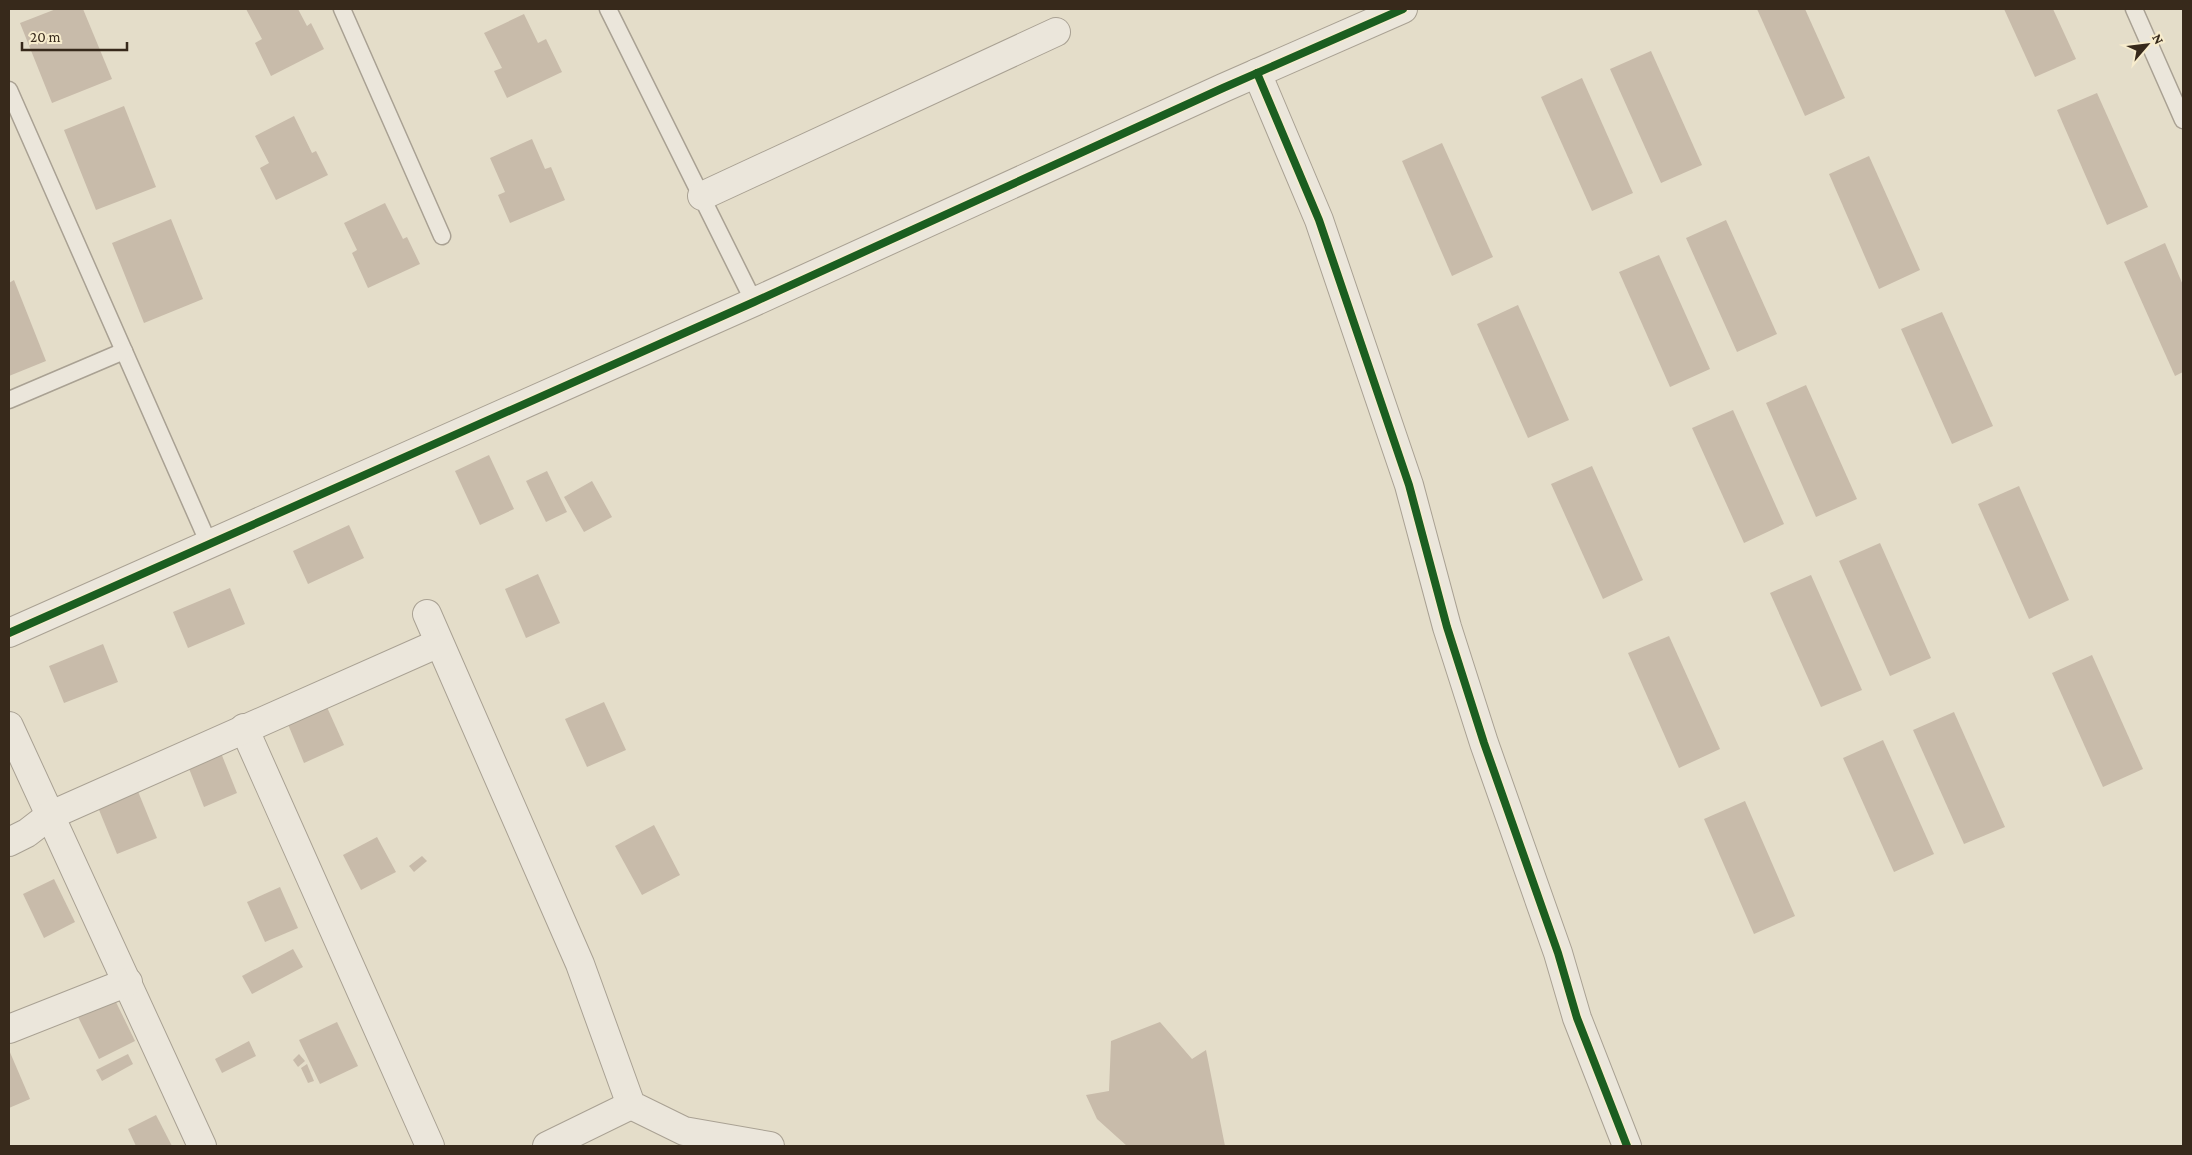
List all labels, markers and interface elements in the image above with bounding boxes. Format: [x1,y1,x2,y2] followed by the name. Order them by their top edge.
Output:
[22,20,128,52] scale bar
[2122,20,2172,70] north arrow
[30,29,61,45] text: 20 m
[2149,31,2168,47] text: N

